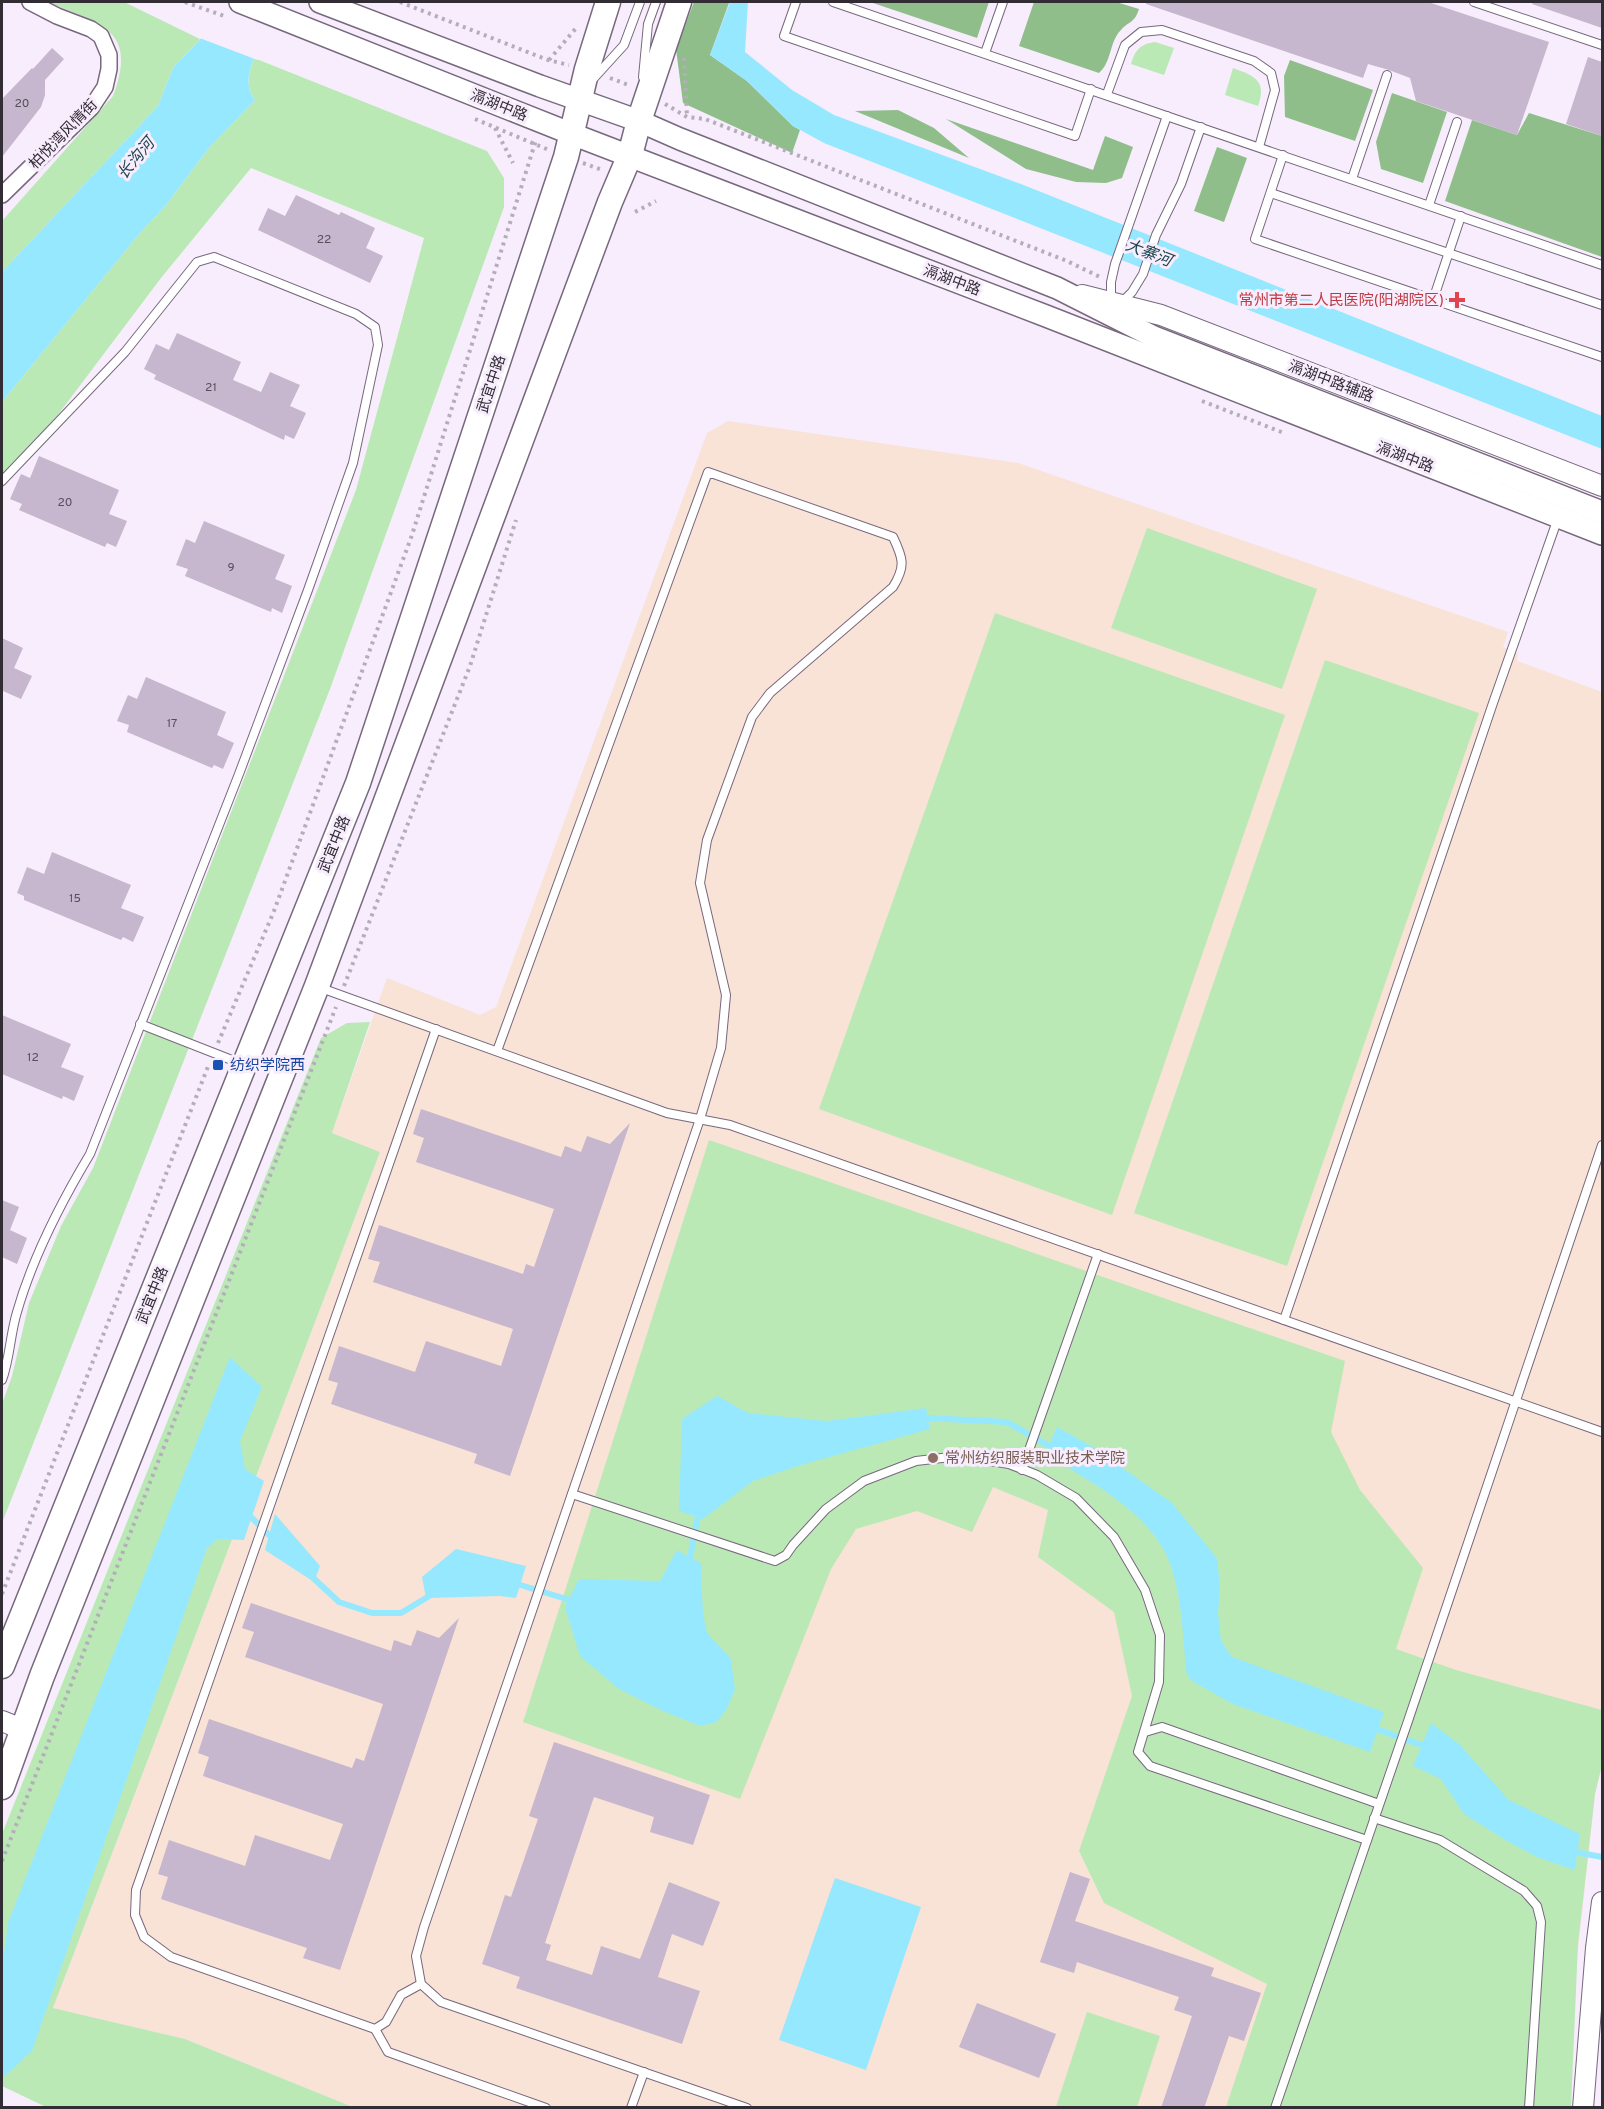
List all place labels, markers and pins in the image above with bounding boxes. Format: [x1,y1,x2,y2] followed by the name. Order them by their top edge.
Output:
[1239,291,1444,311] place label: 常州市第二人民医院(阳湖院区)
[1448,291,1466,309] marker: 常州市第二人民医院(阳湖院区)
[230,1057,305,1076] place label: 纺织学院西
[211,1058,225,1072] marker: 纺织学院西
[945,1449,1125,1469] place label: 常州纺织服装职业技术学院
[926,1451,940,1465] marker: 常州纺织服装职业技术学院

